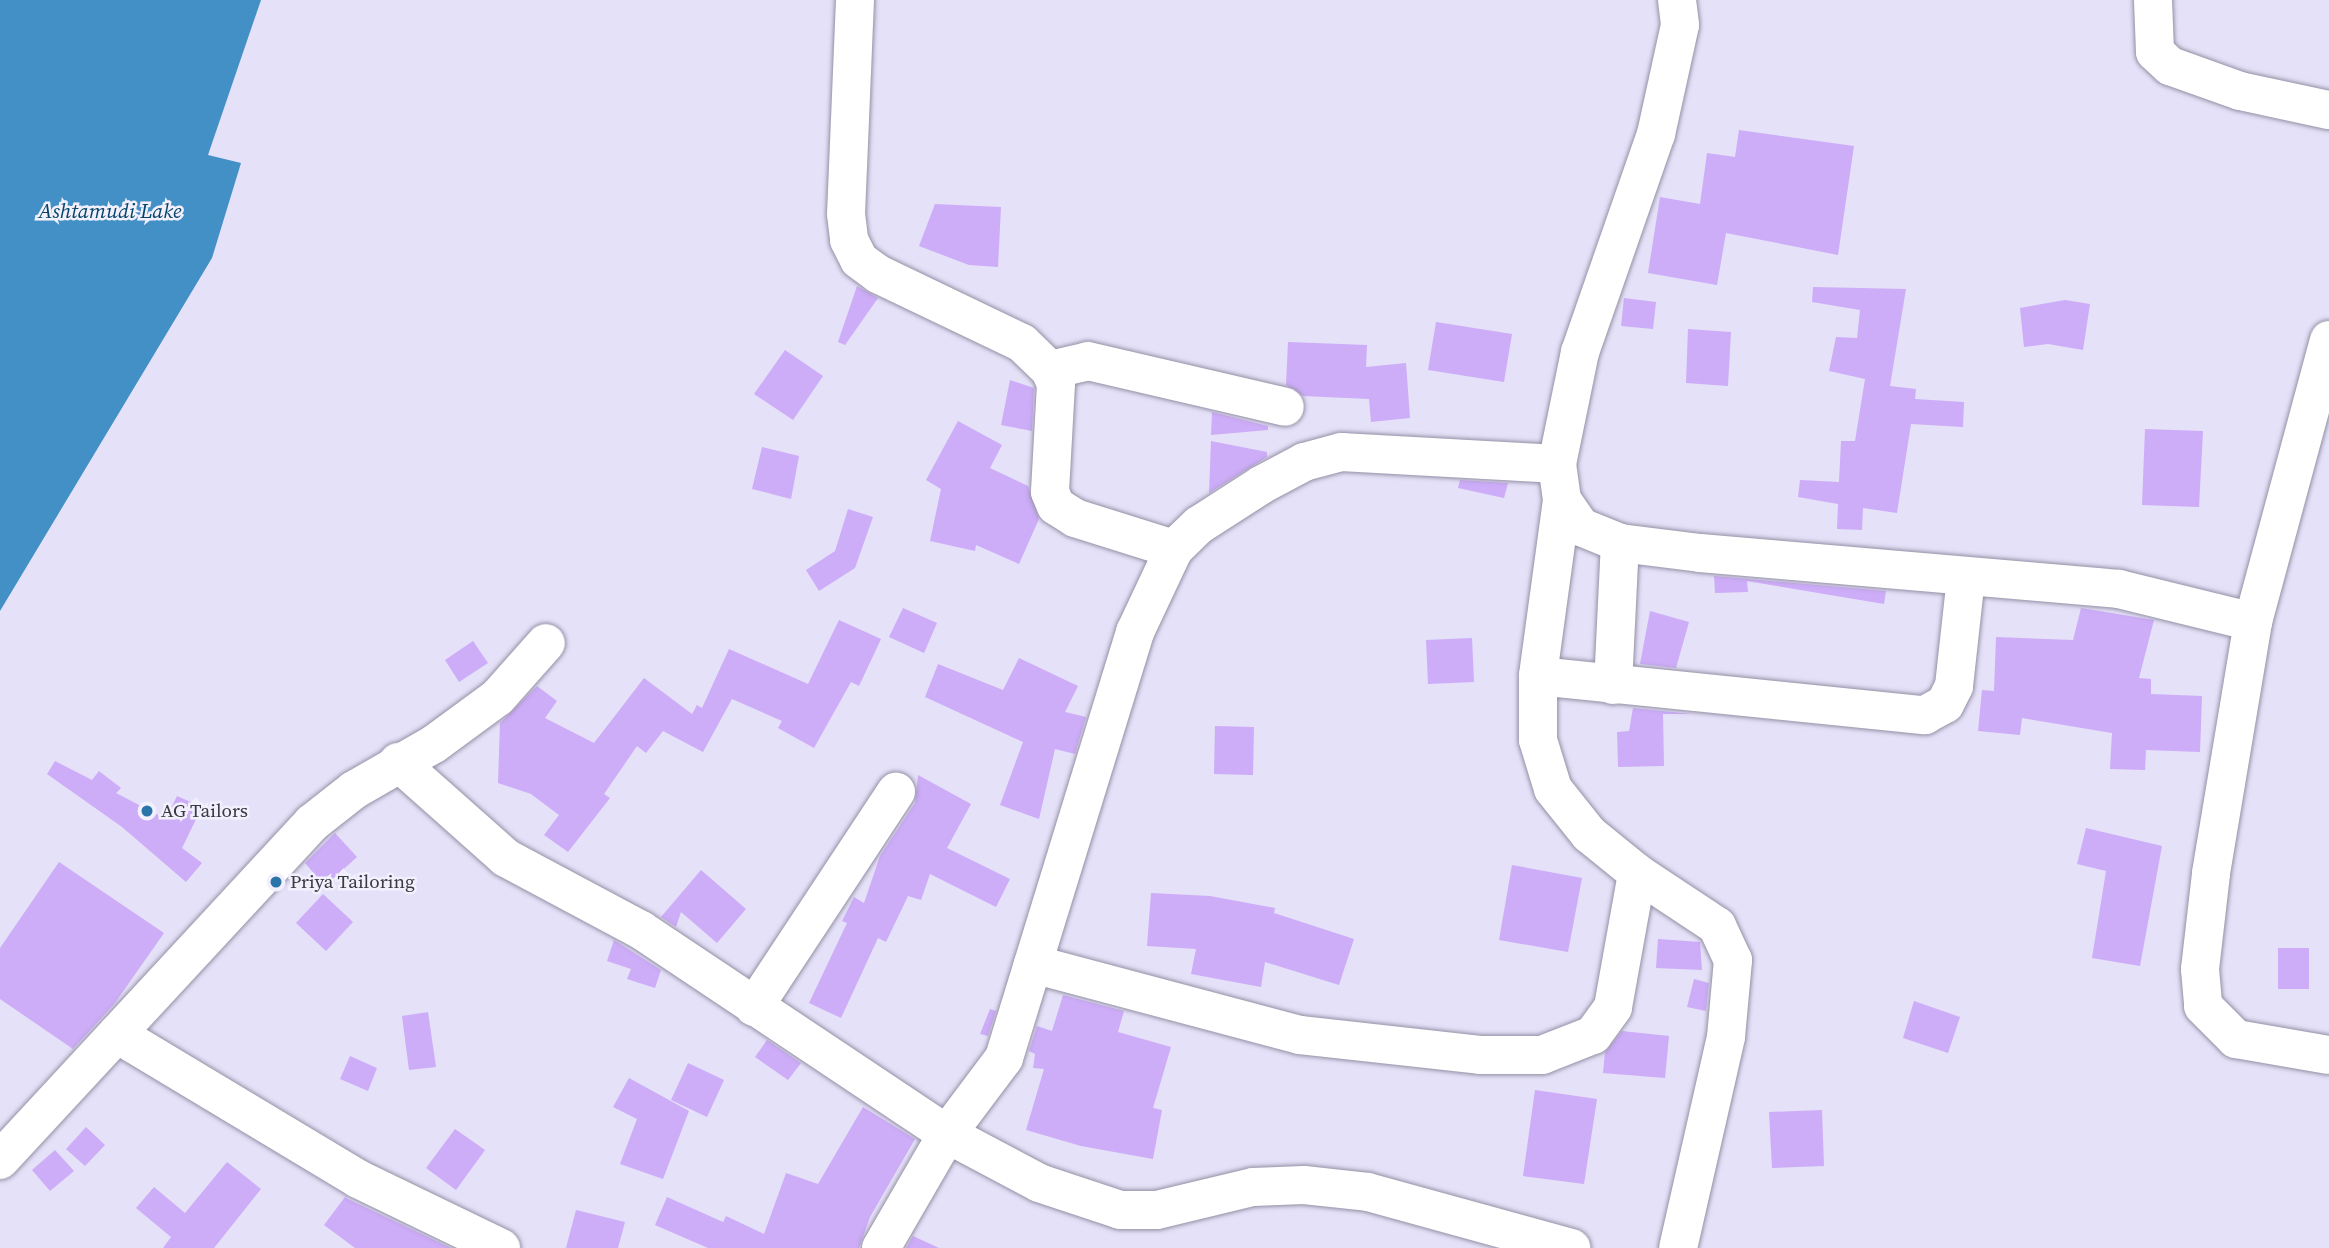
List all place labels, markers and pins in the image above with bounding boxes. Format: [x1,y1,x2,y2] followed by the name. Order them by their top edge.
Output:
[161,800,248,822] place label: AG Tailors
[139,803,155,819] marker: AG Tailors
[290,871,415,893] place label: Priya Tailoring
[268,874,284,890] marker: Priya Tailoring

